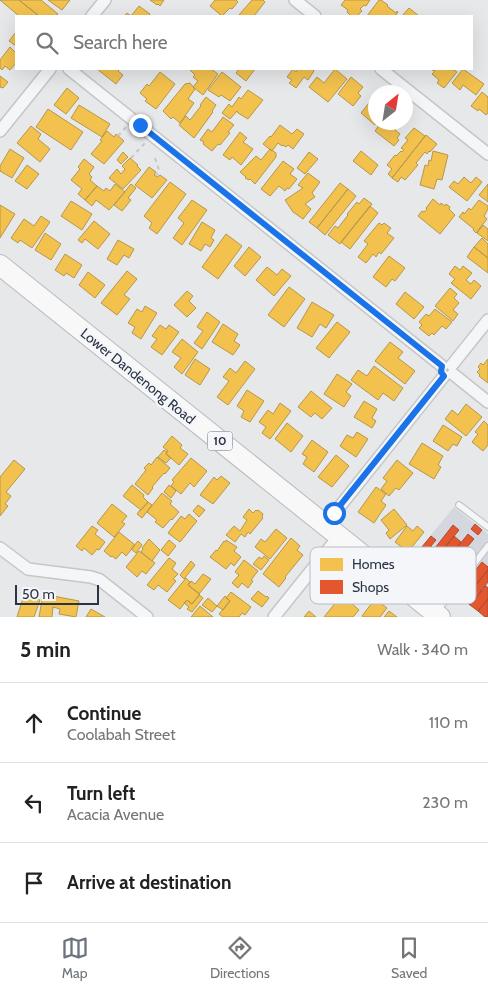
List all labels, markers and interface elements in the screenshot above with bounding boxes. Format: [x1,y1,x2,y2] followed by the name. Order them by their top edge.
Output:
[15,15,473,70] search box
[33,29,61,57] icon: search
[73,31,167,54] text: Search here
[368,85,413,130] north arrow
[129,114,152,137] route end
[77,324,199,428] street label: Lower Dandenong Road
[208,432,232,451] road number: 10
[323,502,346,525] route start
[310,547,476,604] legend
[352,555,395,573] text: Homes
[352,578,389,596] text: Shops
[15,582,99,605] scale bar
[22,585,55,603] text: 50 m
[20,637,71,662] text: 5 min
[377,640,468,659] text: Walk · 340 m
[67,702,141,725] text: Continue
[20,709,48,737] icon: ahead
[429,713,468,732] text: 110 m
[67,725,176,744] text: Coolabah Street
[67,782,135,805] text: Turn left
[20,789,48,817] icon: left
[422,793,468,812] text: 230 m
[67,805,164,824] text: Acacia Avenue
[20,869,48,897] icon: arrive
[67,871,231,894] text: Arrive at destination
[61,934,89,982] tab: Map
[210,934,270,982] tab: Directions
[391,934,427,982] tab: Saved

